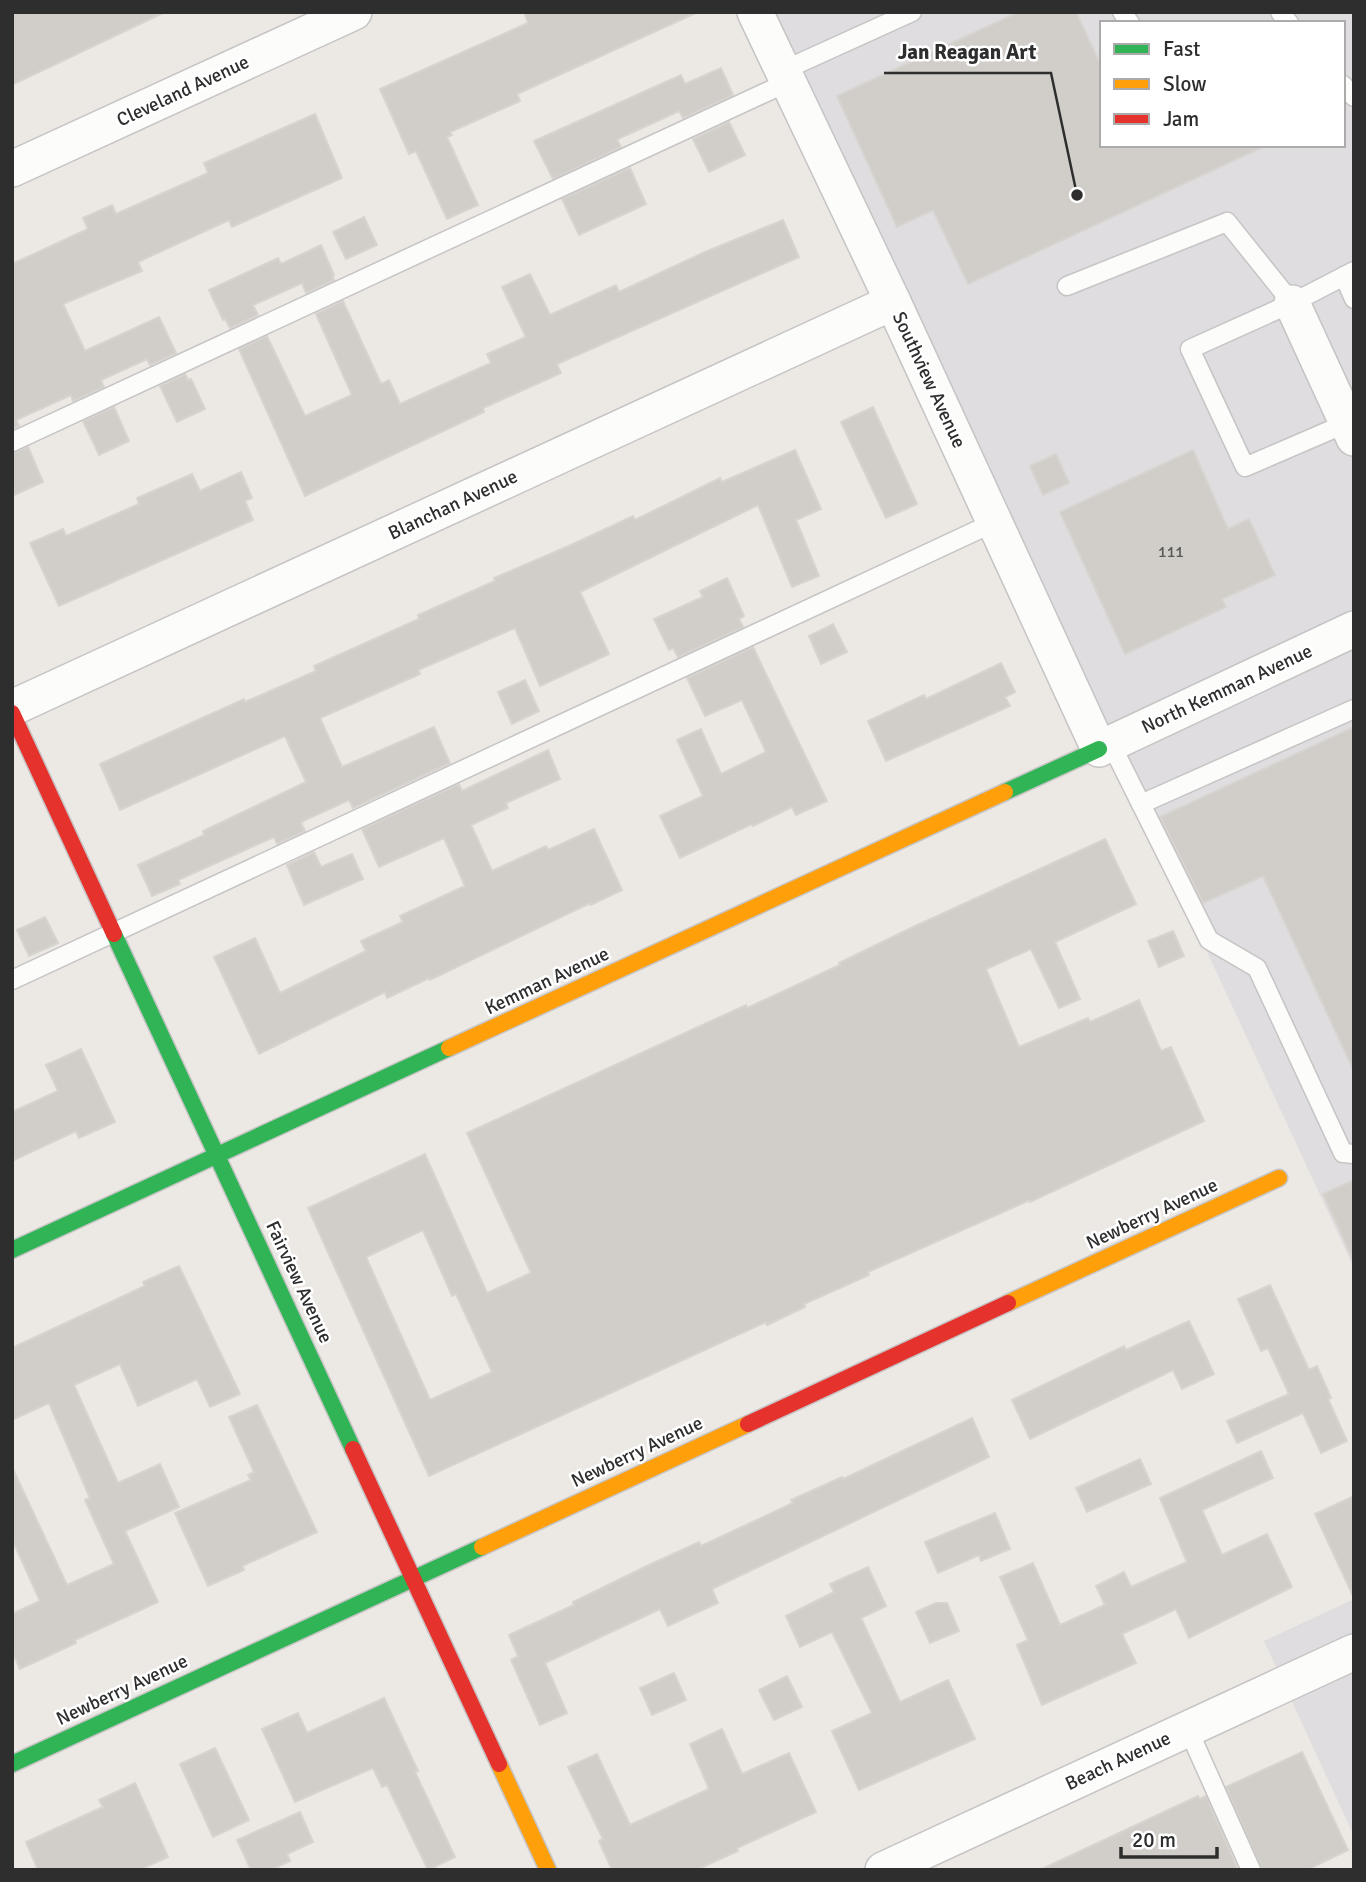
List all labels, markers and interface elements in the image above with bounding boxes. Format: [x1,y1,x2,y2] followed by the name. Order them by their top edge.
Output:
[1100,21,1345,147] legend
[884,31,1051,73] callout: Jan Reagan Art
[1163,36,1200,62] text: Fast
[898,39,1036,65] text: Jan Reagan Art
[113,50,253,132] street label: Cleveland Avenue
[1163,71,1207,97] text: Slow
[1163,106,1199,132] text: Jam
[887,308,971,452] street label: Southview Avenue
[384,465,522,545] street label: Blanchan Avenue
[1158,542,1184,562] house number: 111
[1138,639,1316,739] street label: North Kemman Avenue
[481,942,613,1020] street label: Kemman Avenue
[1082,1173,1222,1255] street label: Newberry Avenue
[260,1217,338,1347] street label: Fairview Avenue
[567,1411,707,1493] street label: Newberry Avenue
[52,1649,192,1731] street label: Newberry Avenue
[1062,1726,1174,1796] street label: Beach Avenue
[1121,1815,1217,1859] scale bar
[1132,1827,1176,1853] text: 20 m

